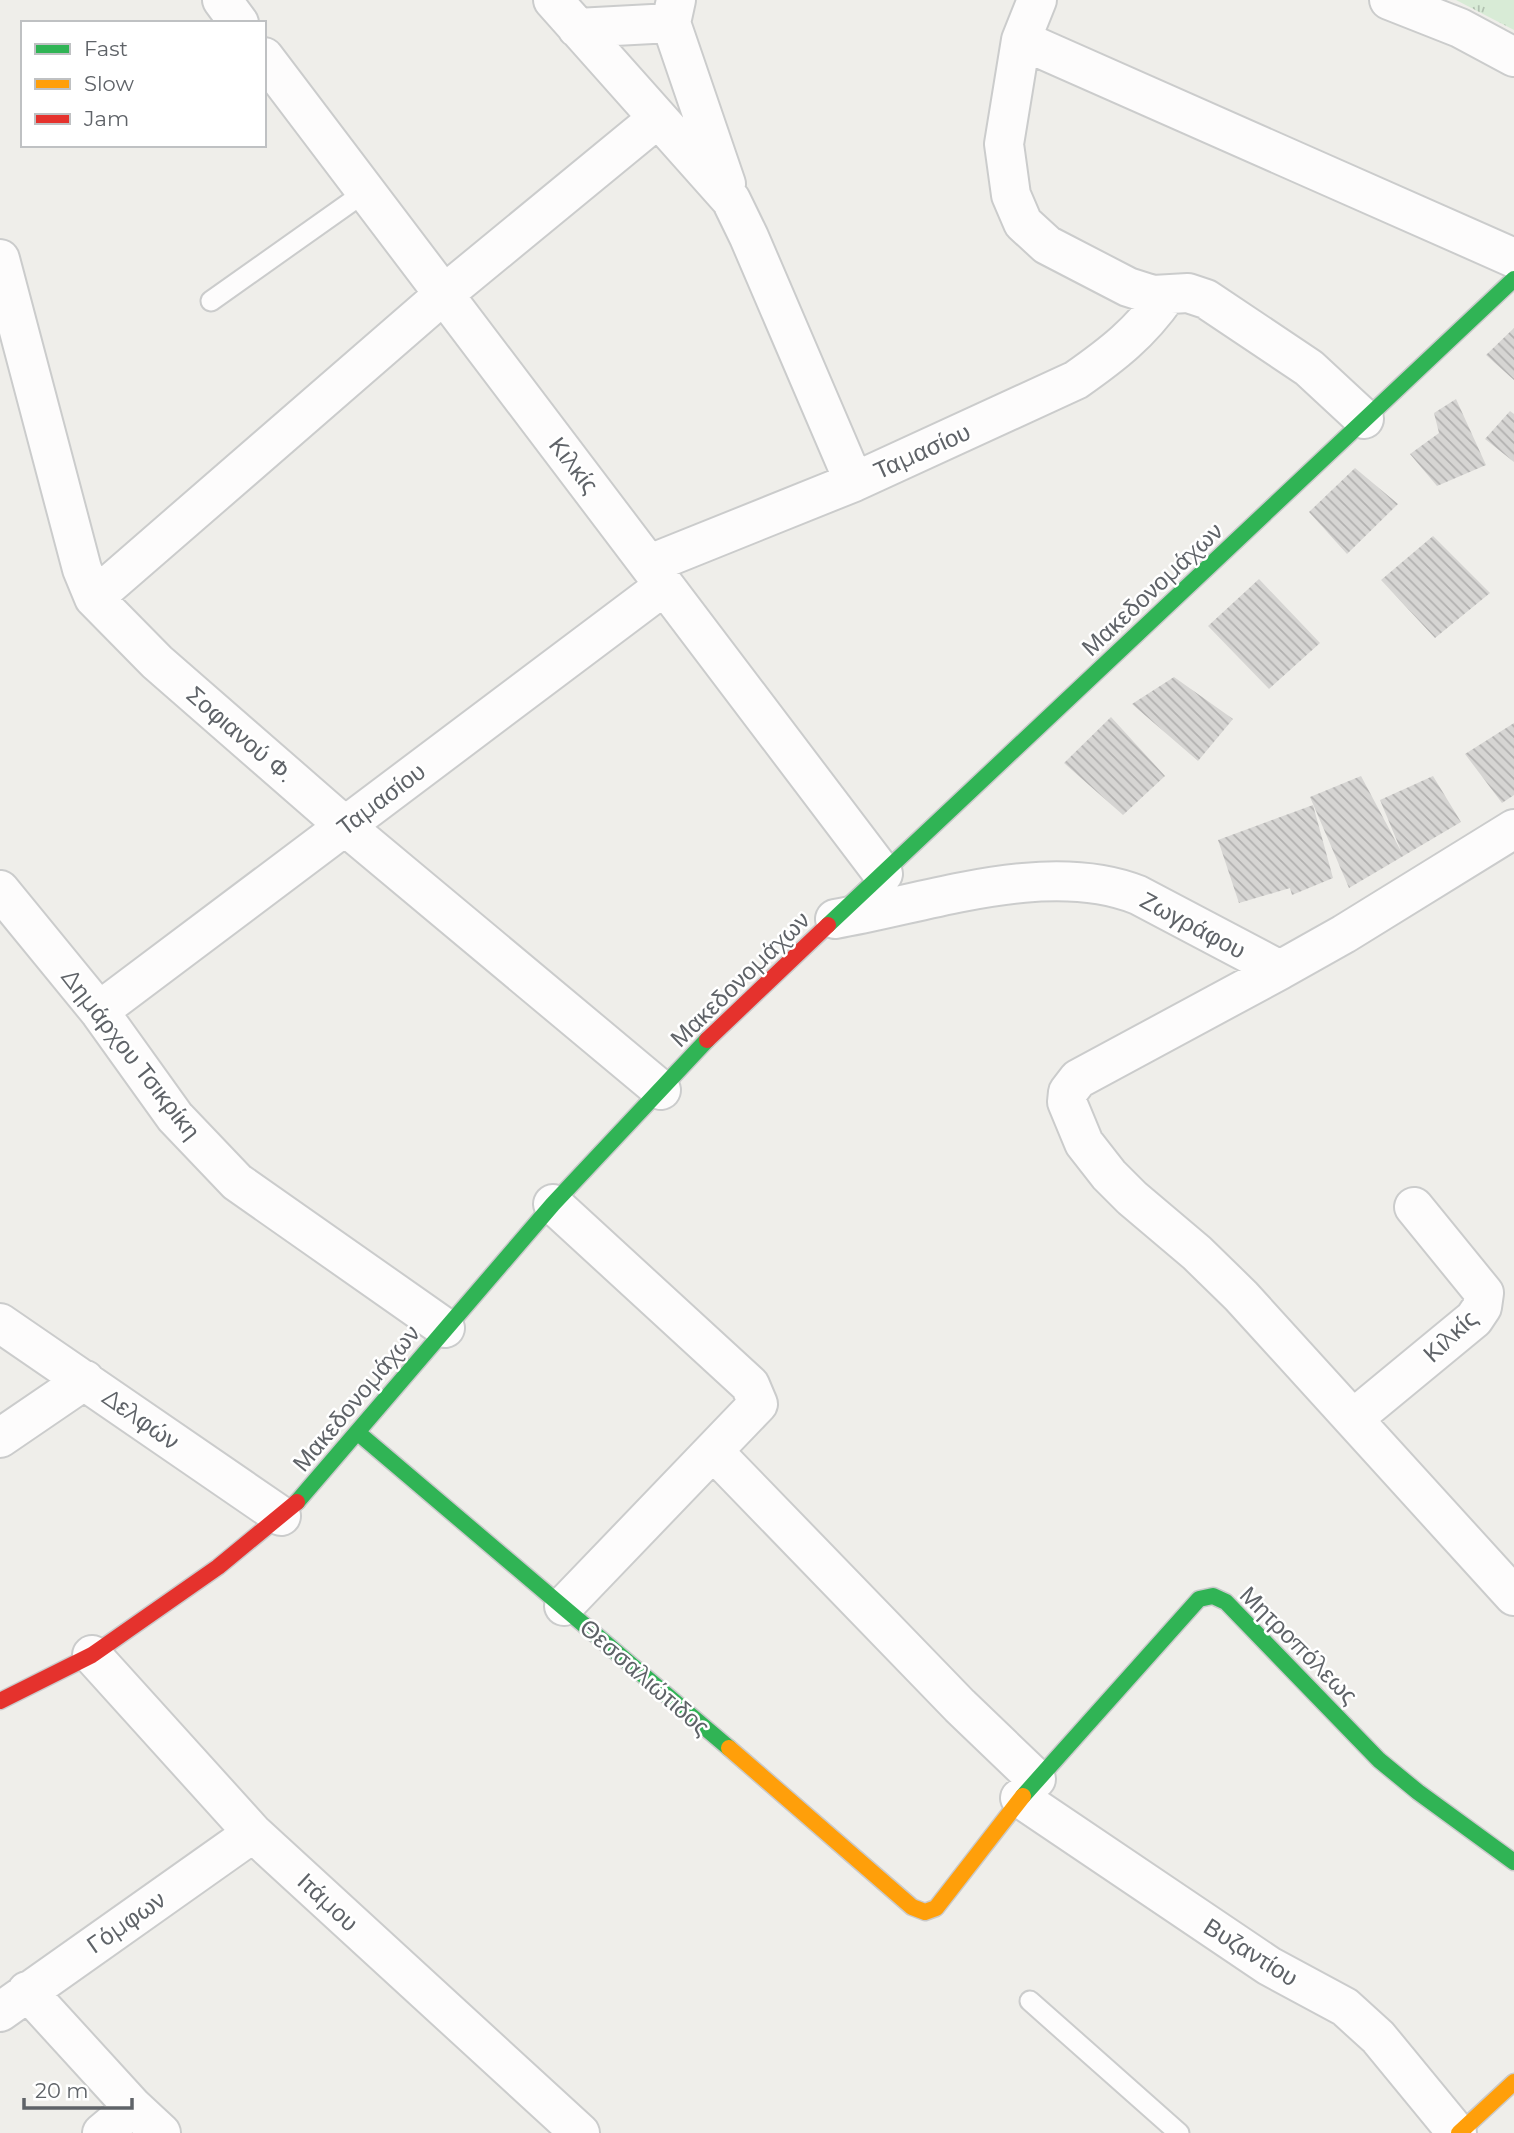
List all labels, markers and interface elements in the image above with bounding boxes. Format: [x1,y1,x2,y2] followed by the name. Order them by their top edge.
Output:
[21,21,266,147] legend
[84,36,128,61] text: Fast
[84,71,134,96] text: Slow
[83,106,129,131] text: Jam
[869,417,975,485] street label: Ταμασίου
[543,431,605,499] street label: Κιλκίς
[1075,516,1229,662] street label: Μακεδονομάχων
[181,680,299,788] street label: Σοφιανού Φ.
[331,757,431,841] street label: Ταμασίου
[1135,885,1251,965] street label: Ζωγράφου
[664,905,816,1053] street label: Μακεδονομάχων
[55,963,207,1145] street label: Δημάρχου Τσικρίκη
[1417,1304,1483,1368] street label: Κιλκίς
[286,1319,426,1477] street label: Μακεδονομάχων
[97,1382,185,1456] street label: Δελφών
[1234,1580,1364,1710] street label: Μητροπόλεως
[574,1613,716,1741] street label: Θεσσαλιώτιδος
[292,1867,364,1937] street label: Ιτάμου
[81,1885,171,1959] street label: Γόμφων
[1199,1912,1303,1992] street label: Βυζαντίου
[24,2066,133,2110] scale bar
[35,2078,89,2103] text: 20 m

